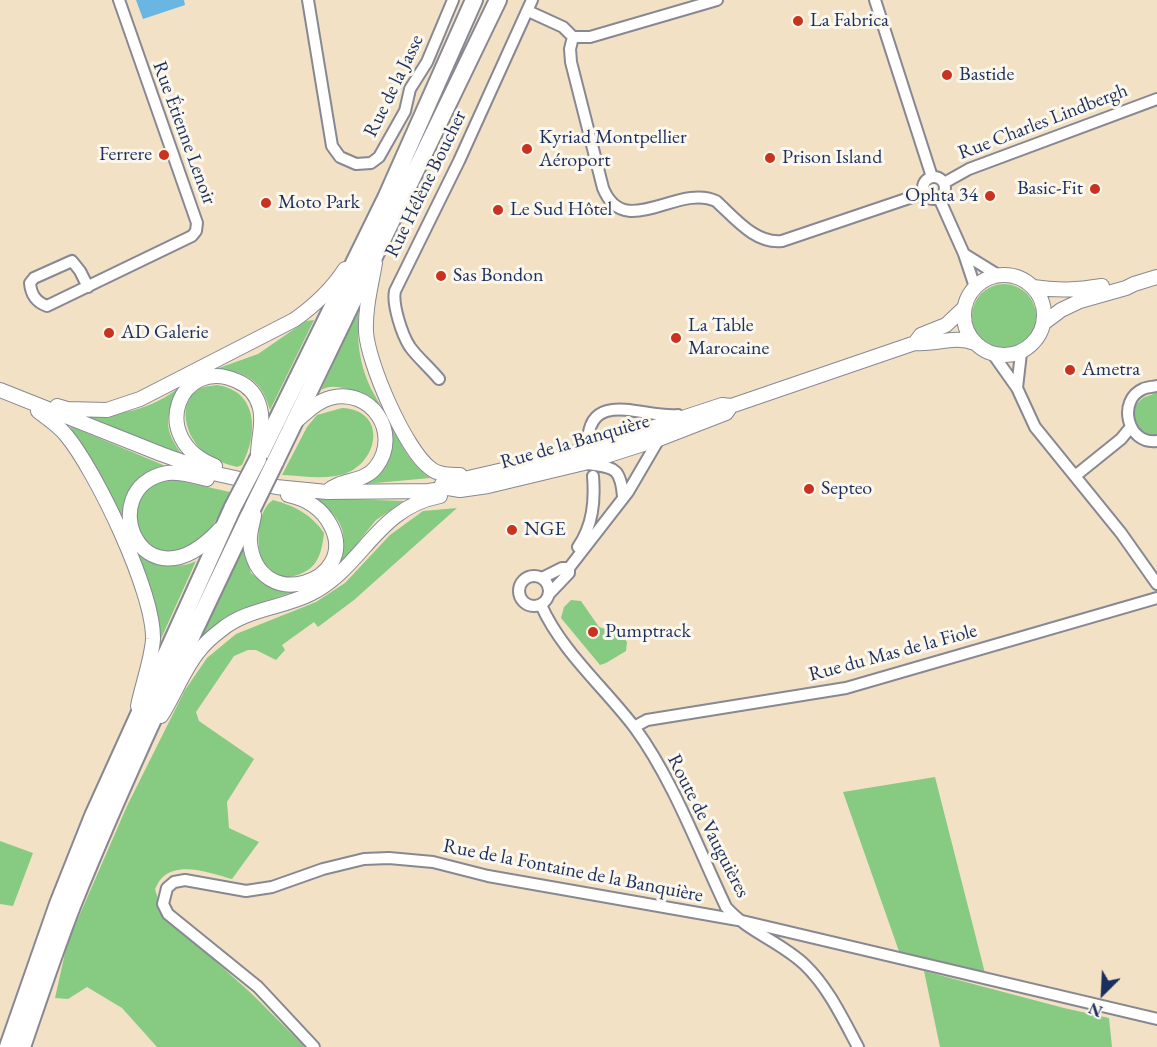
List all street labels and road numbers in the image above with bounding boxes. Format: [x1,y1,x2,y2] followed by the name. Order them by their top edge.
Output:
[359,31,429,141] street label: Rue de la Jasse
[147,58,221,208] street label: Rue Étienne Lenoir
[955,79,1131,165] street label: Rue Charles Lindbergh
[380,107,472,261] street label: Rue Hélène Boucher
[498,409,652,475] street label: Rue de la Banquière
[806,619,980,687] street label: Rue du Mas de la Fiole
[662,750,754,902] street label: Route de Vauguières
[441,834,705,908] street label: Rue de la Fontaine de la Banquière

